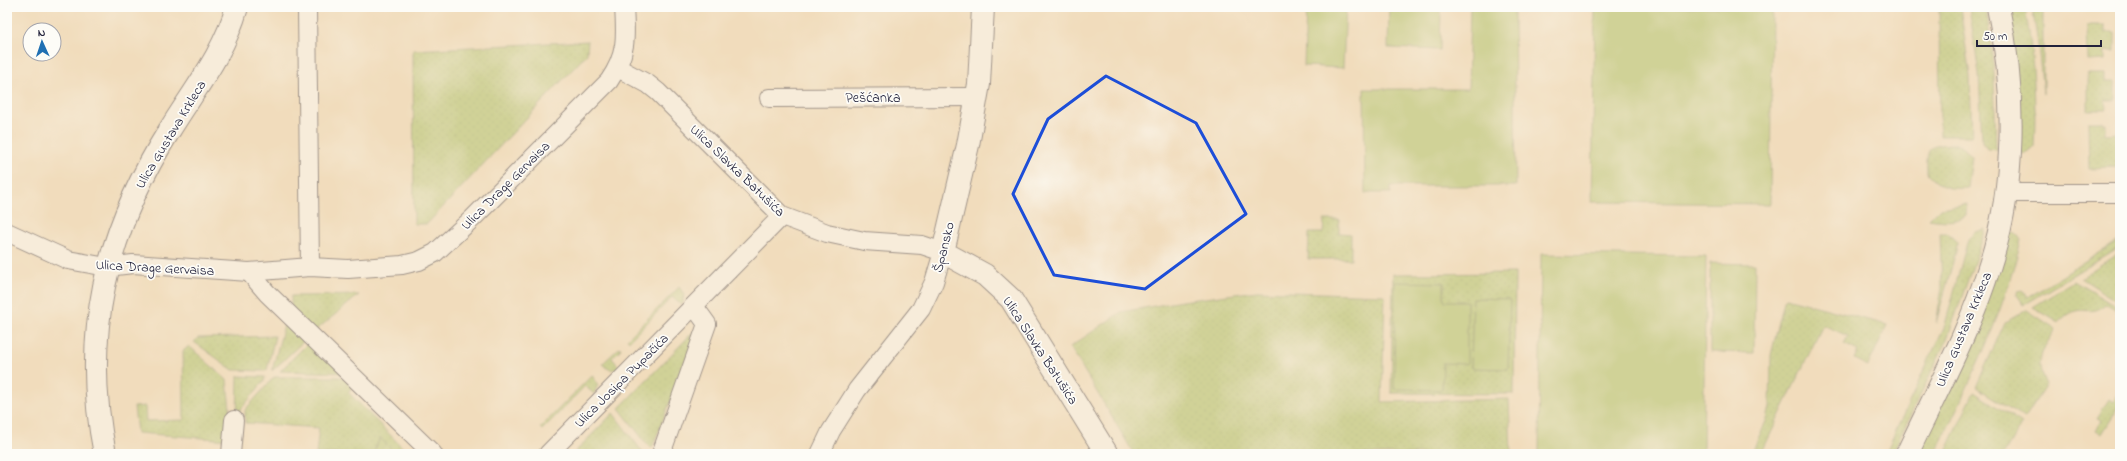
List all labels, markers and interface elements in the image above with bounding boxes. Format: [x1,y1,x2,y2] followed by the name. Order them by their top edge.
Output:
[22,22,62,62] north arrow
[1977,22,2101,48] scale bar
[37,25,46,41] text: N
[1983,28,2007,46] text: 50 m
[131,77,212,193] street label: Ulica Gustava Krkleca
[845,88,901,109] street label: Pešćanka
[684,120,789,222] street label: Ulica Slavka Batušića
[457,137,556,236] street label: Ulica Drage Gervaisa
[928,220,961,275] street label: Špansko
[95,255,215,283] street label: Ulica Drage Gervaisa
[1931,269,1998,390] street label: Ulica Gustava Krkleca
[997,292,1083,409] street label: Ulica Slavka Batušića
[570,329,674,433] street label: Ulica Josipa Pupačića

